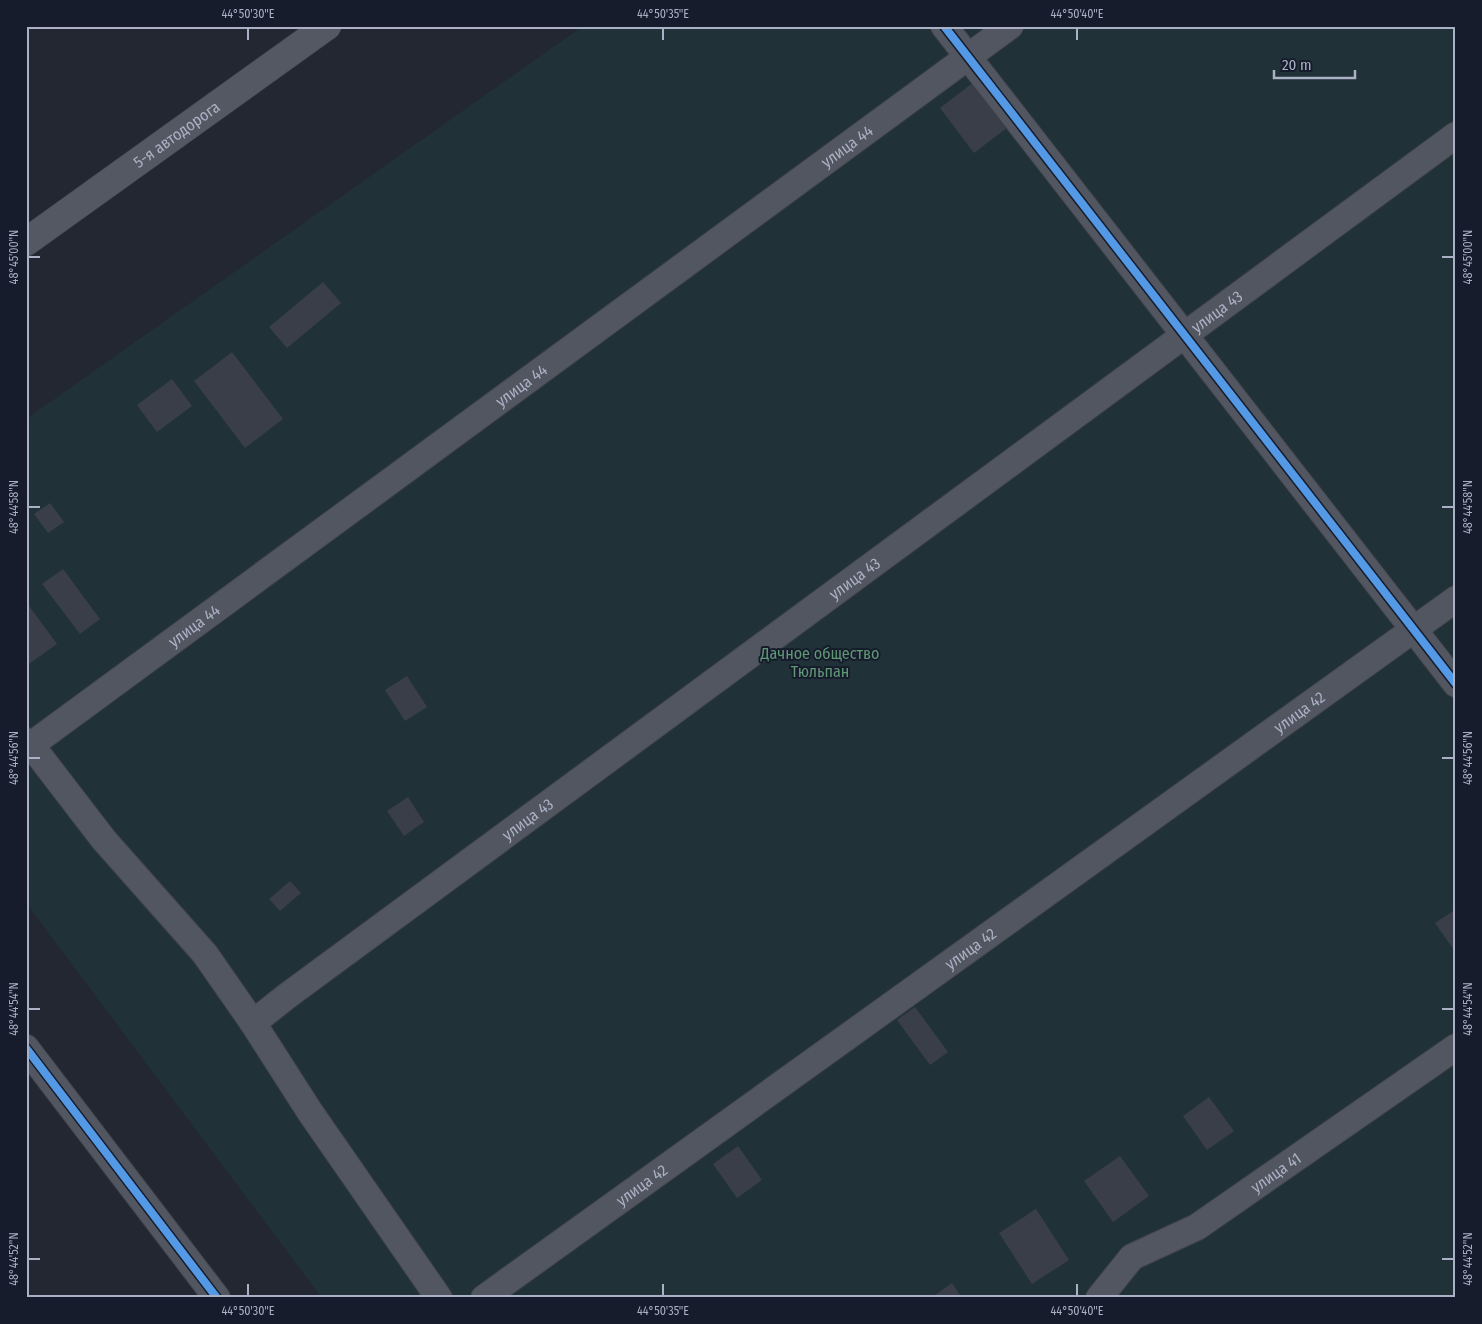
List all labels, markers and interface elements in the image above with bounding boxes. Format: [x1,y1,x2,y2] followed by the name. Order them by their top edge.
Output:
[221,7,275,21] text: 44°50'30"E
[637,7,689,21] text: 44°50'35"E
[1051,7,1104,21] text: 44°50'40"E
[1274,48,1356,80] scale bar
[1282,56,1312,74] text: 20 m
[130,97,224,172] street label: 5-я автодорога
[817,121,877,172] street label: улица 44
[7,230,21,284] text: 48°45'00"N
[1461,230,1475,284] text: 48°45'00"N
[1188,287,1246,337] street label: улица 43
[492,360,551,411] street label: улица 44
[7,480,21,534] text: 48°44'58"N
[1461,480,1475,534] text: 48°44'58"N
[825,554,884,604] street label: улица 43
[165,600,224,651] street label: улица 44
[760,644,879,681] park label: Дачное общество Тюльпан
[1270,687,1329,737] street label: улица 42
[7,731,21,785] text: 48°44'56"N
[1461,731,1475,785] text: 48°44'56"N
[498,794,557,844] street label: улица 43
[941,924,1000,973] street label: улица 42
[7,982,21,1036] text: 48°44'54"N
[1461,982,1475,1036] text: 48°44'54"N
[1247,1149,1305,1197] street label: улица 41
[613,1160,671,1210] street label: улица 42
[7,1232,21,1286] text: 48°44'52"N
[1461,1232,1475,1286] text: 48°44'52"N
[221,1304,275,1318] text: 44°50'30"E
[637,1304,689,1318] text: 44°50'35"E
[1051,1304,1104,1318] text: 44°50'40"E

